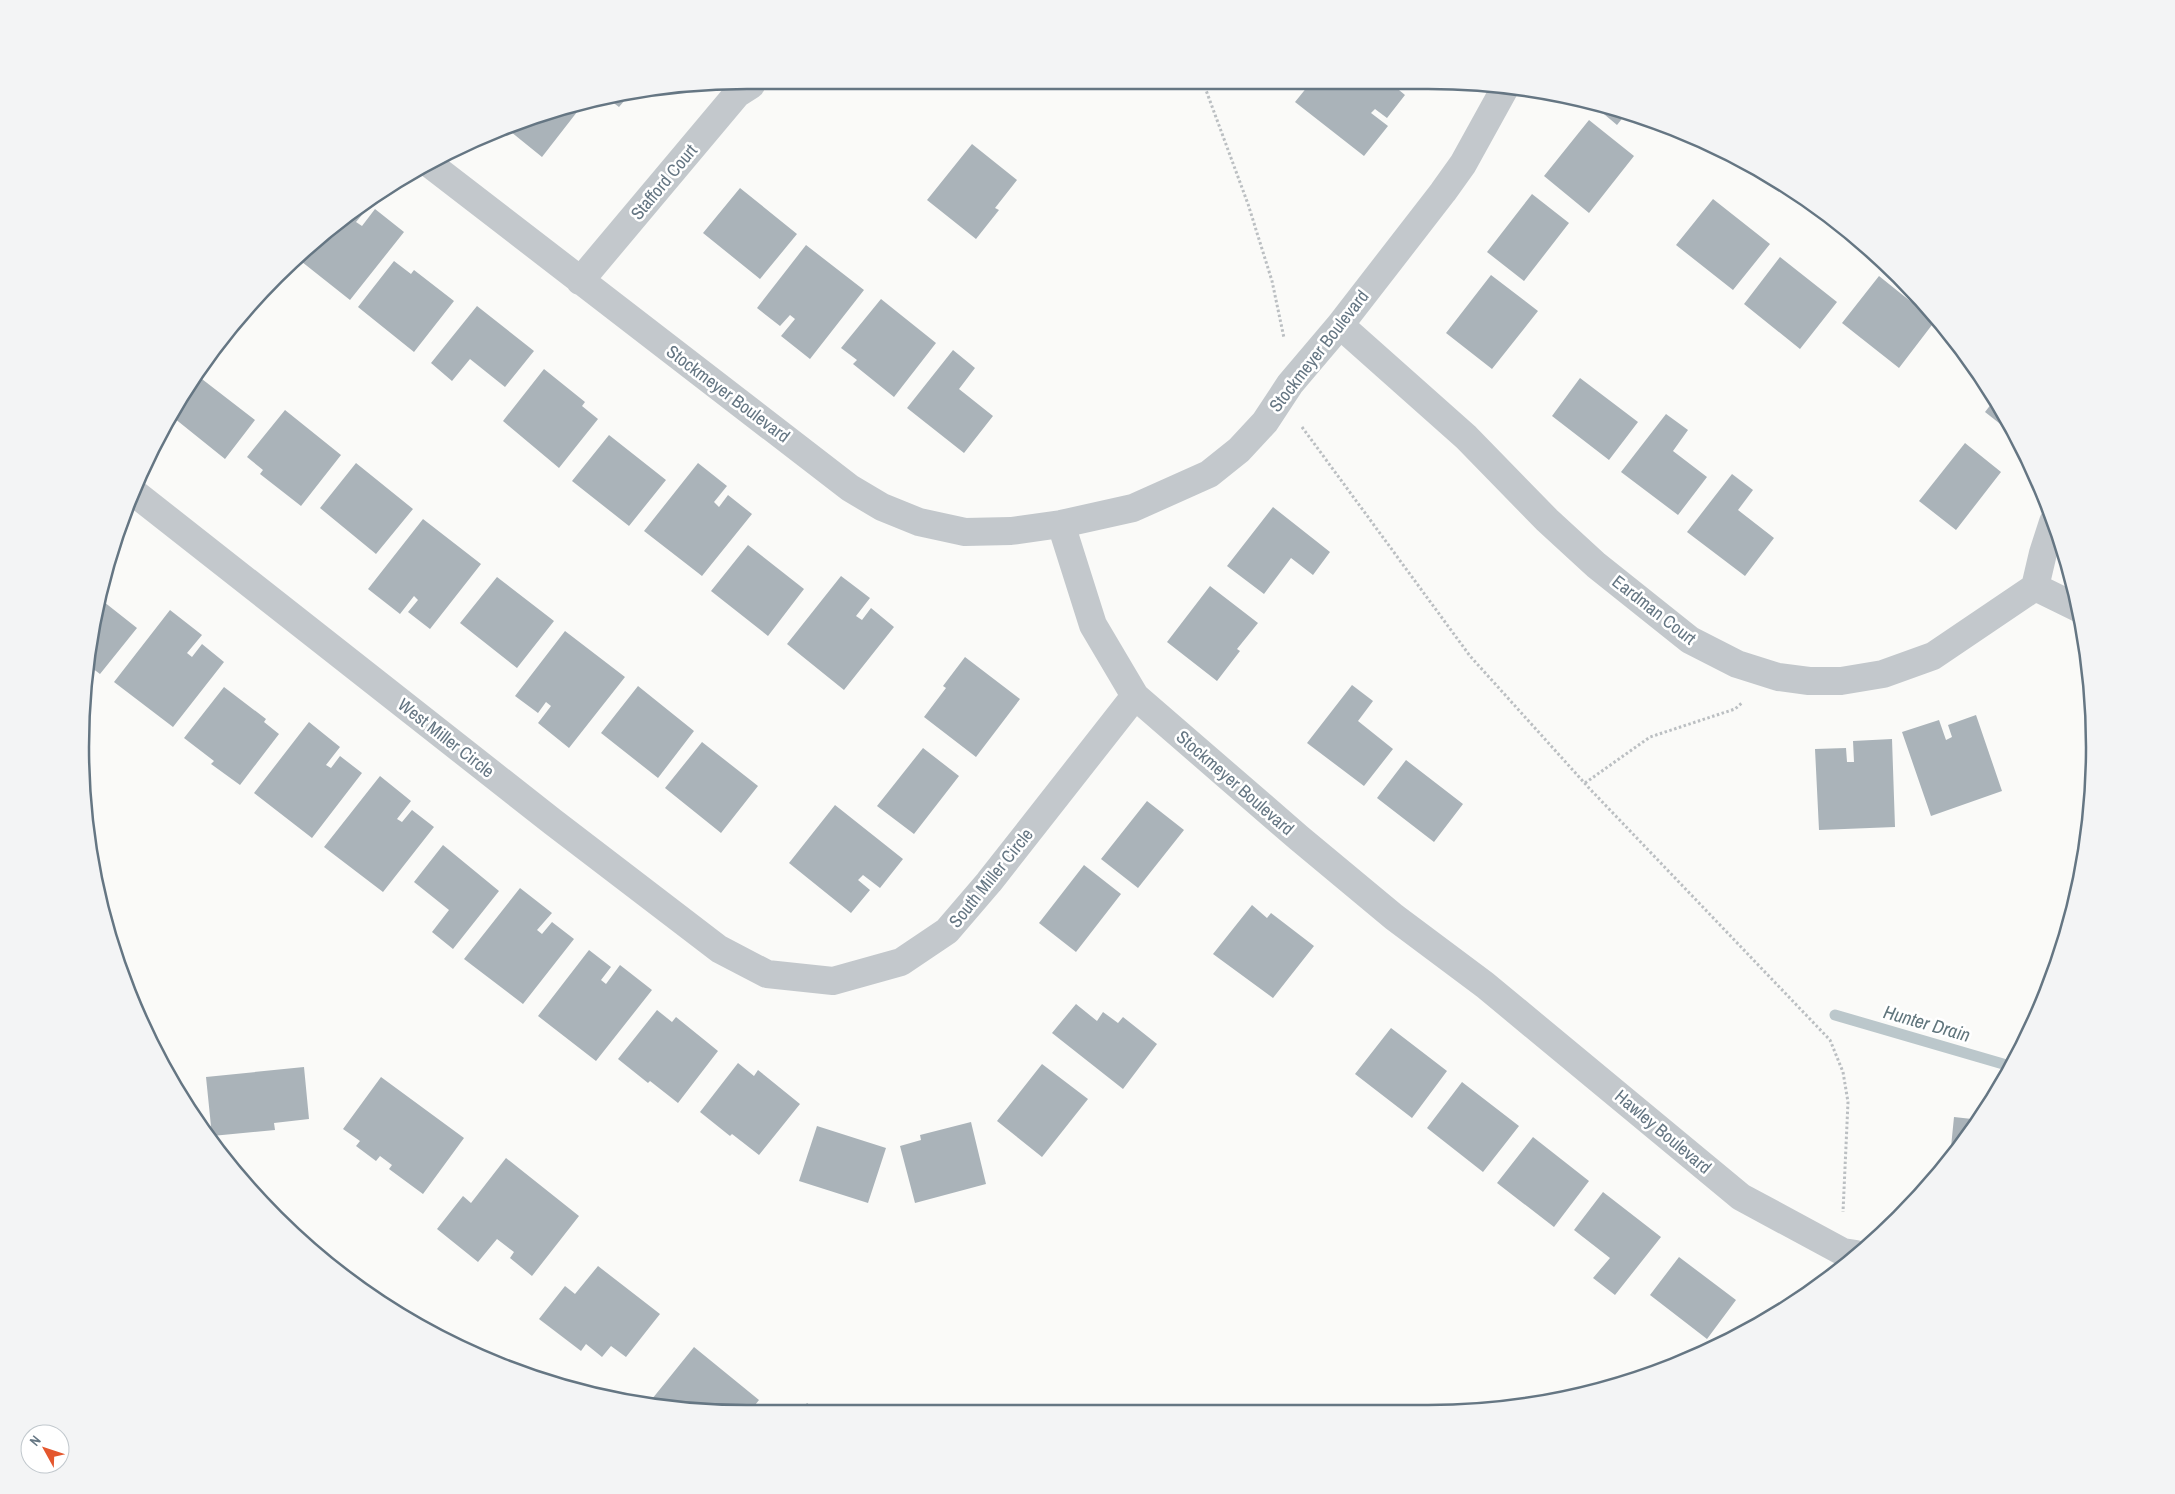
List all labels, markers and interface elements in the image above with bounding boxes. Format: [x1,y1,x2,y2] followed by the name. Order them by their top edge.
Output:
[625,139,703,225] street label: Stafford Court
[1263,284,1374,417] street label: Stockmeyer Boulevard
[661,339,795,448] street label: Stockmeyer Boulevard
[1607,569,1701,650] street label: Eardman Court
[393,692,500,783] street label: West Miller Circle
[1171,724,1300,841] street label: Stockmeyer Boulevard
[943,823,1039,933] street label: South Miller Circle
[1881,998,1973,1048] water label: Hunter Drain
[1610,1084,1717,1179] street label: Hawley Boulevard
[20,1424,70,1474] north arrow
[25,1432,45,1450] text: N

